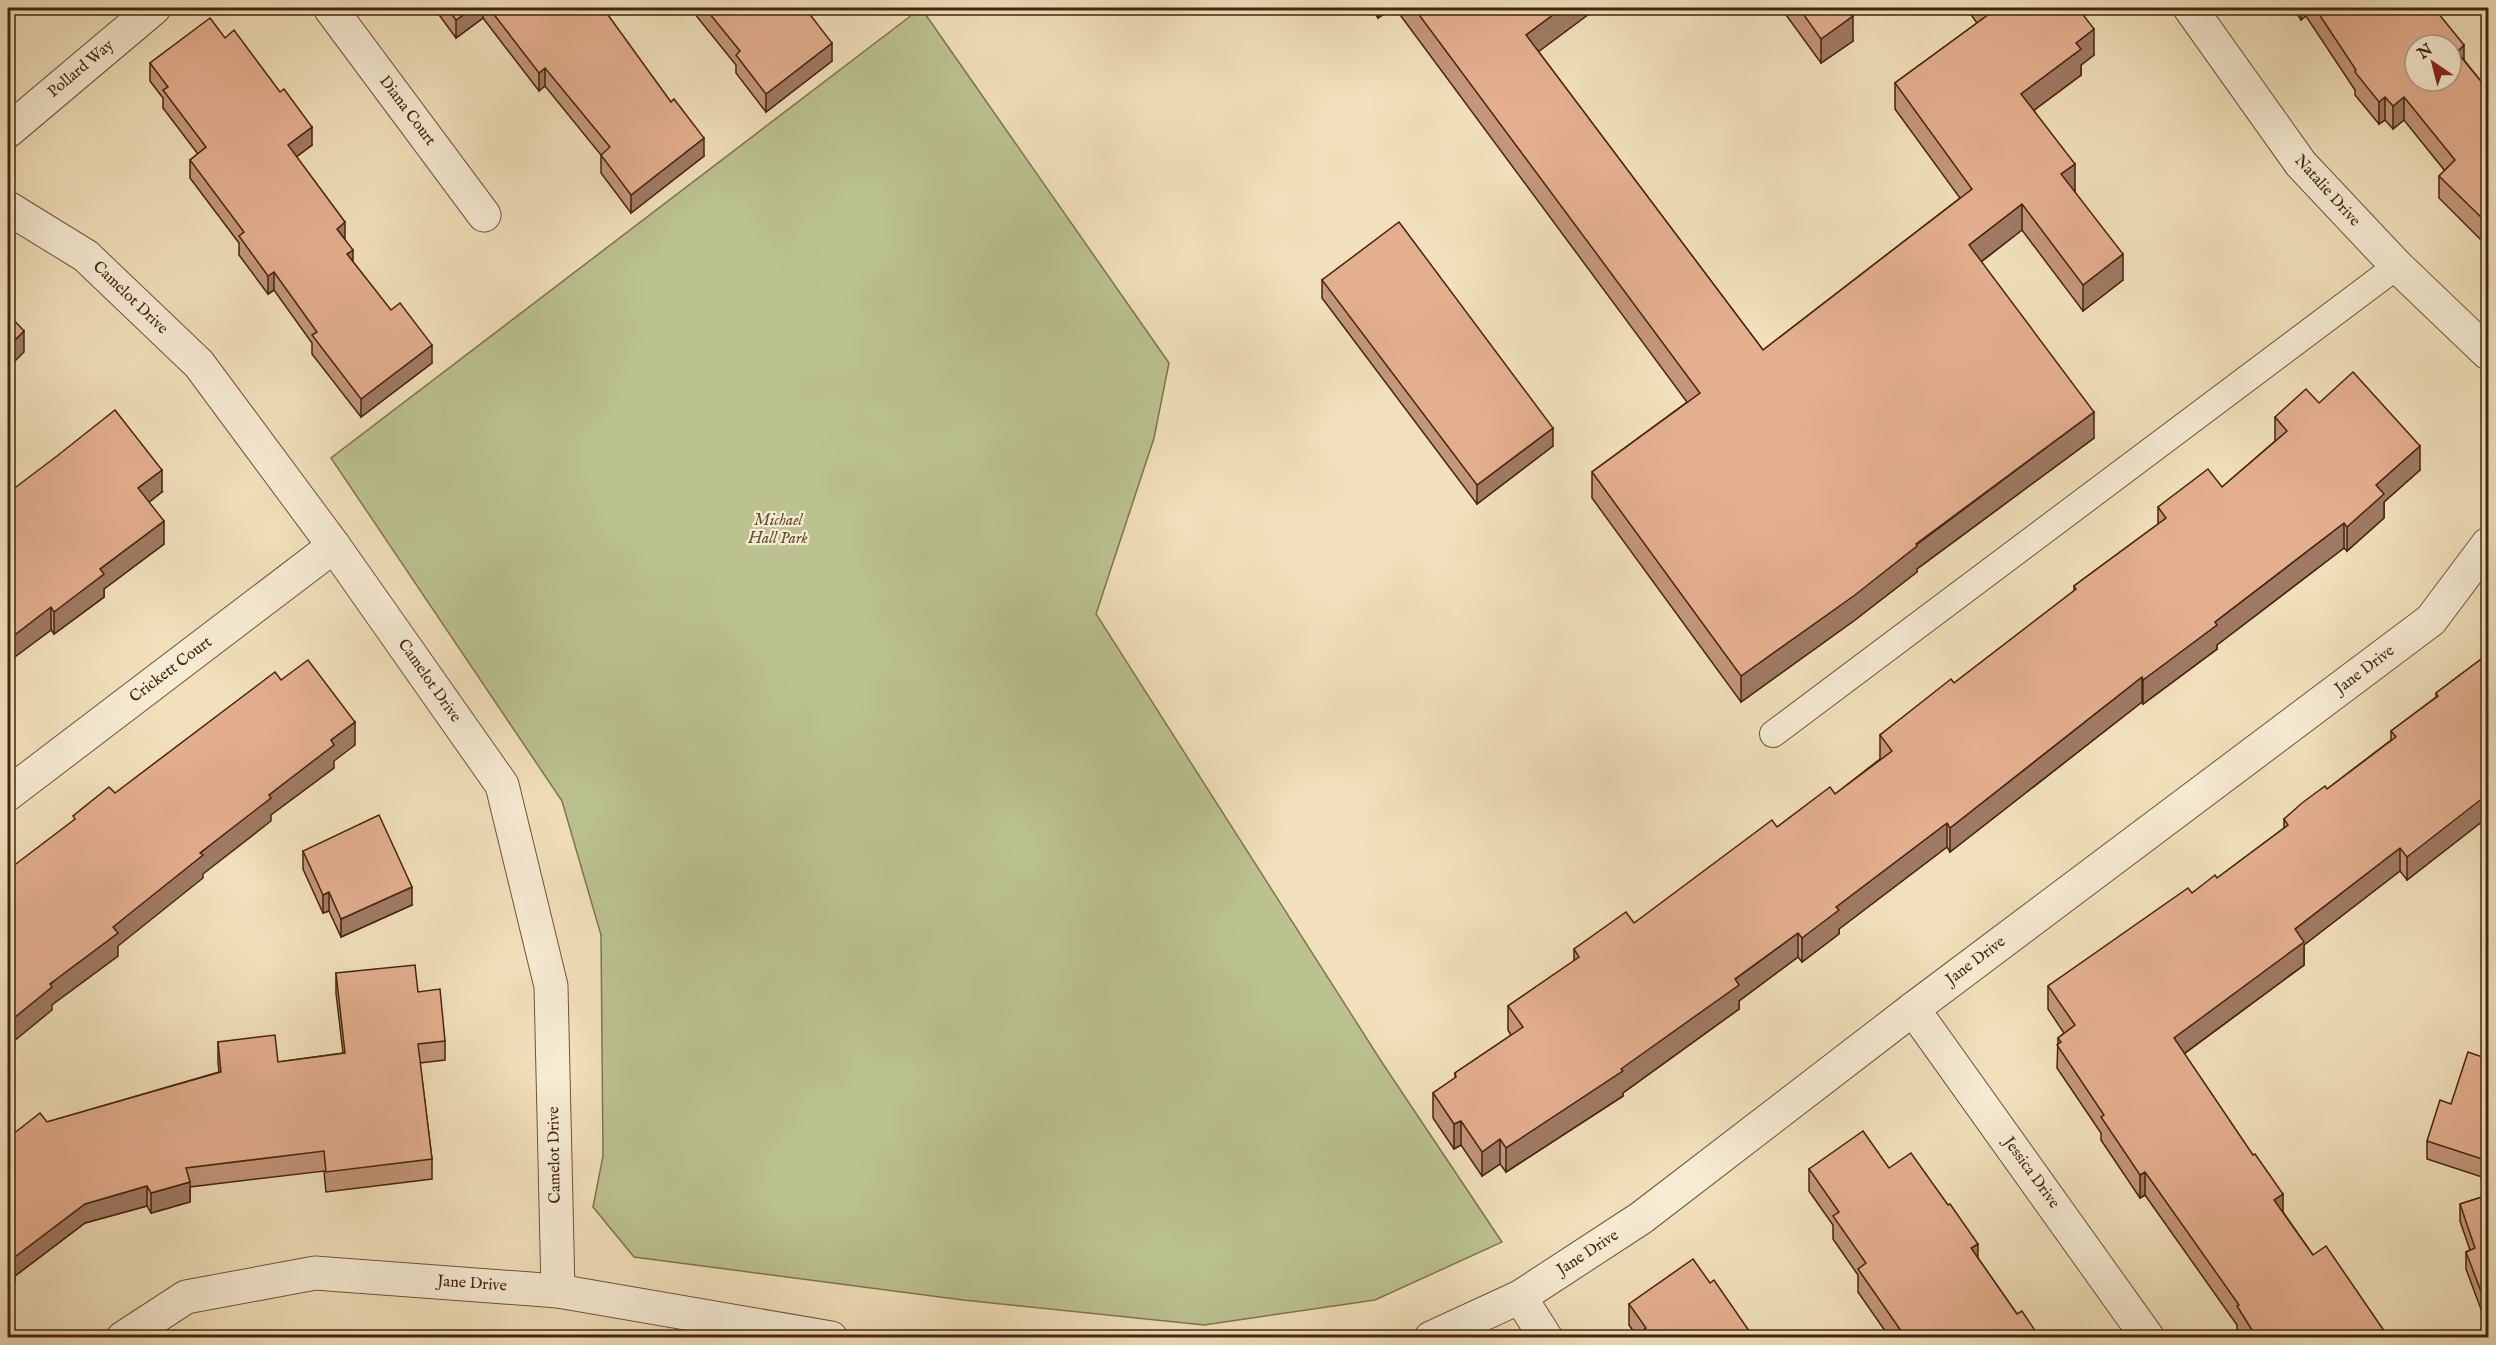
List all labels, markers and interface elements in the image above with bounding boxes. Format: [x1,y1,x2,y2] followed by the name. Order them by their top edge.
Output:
[2403,33,2463,93] north arrow
[44,36,118,102] street label: Pollard Way
[2413,40,2437,65] text: N
[374,72,440,150] street label: Diana Court
[2290,151,2364,231] street label: Natalie Drive
[88,257,172,339] street label: Camelot Drive
[747,511,808,549] park label: Michael Hall Park
[126,632,217,708] street label: Crickett Court
[393,635,465,727] street label: Camelot Drive
[2330,641,2399,700] street label: Jane Drive
[1941,932,2010,991] street label: Jane Drive
[544,1106,566,1204] street label: Camelot Drive
[1997,1132,2064,1213] street label: Jessica Drive
[1552,1226,1623,1281] street label: Jane Drive
[435,1271,507,1296] street label: Jane Drive

